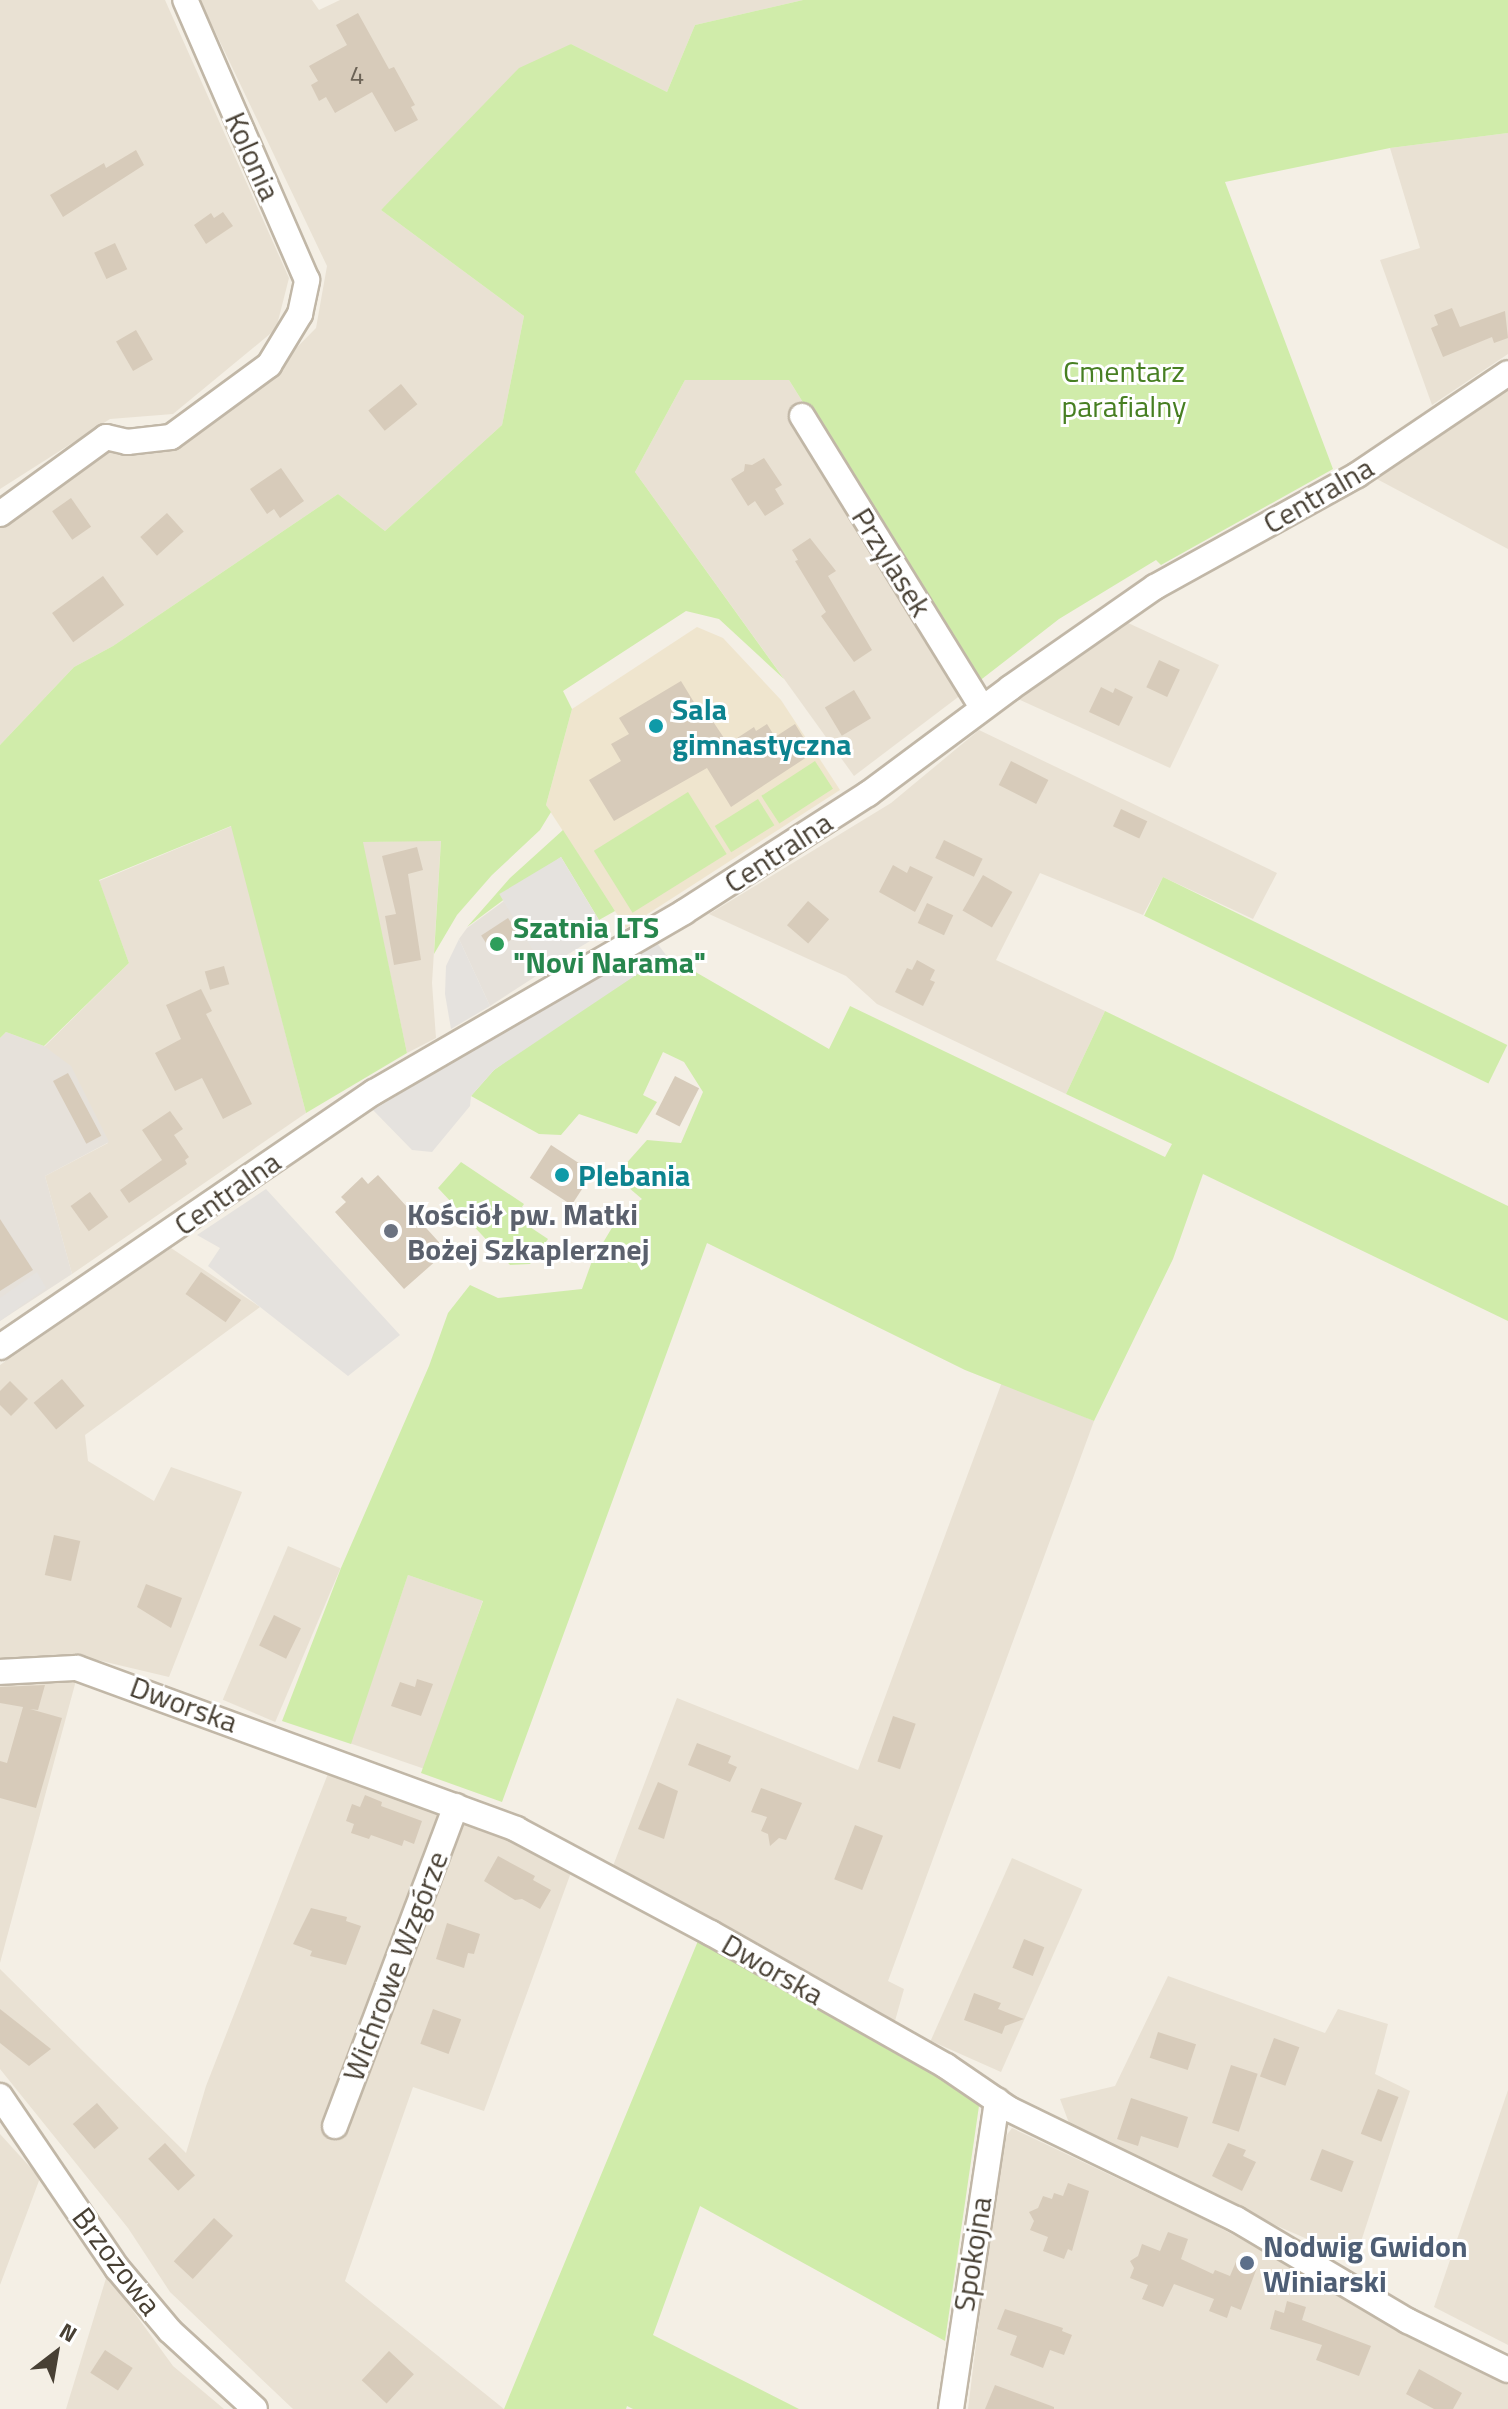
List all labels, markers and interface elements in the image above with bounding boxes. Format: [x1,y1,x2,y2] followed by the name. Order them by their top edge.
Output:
[350,59,364,91] house number: 4
[218,106,288,206] street label: Kolonia
[1061,353,1187,424] park label: Cmentarz parafialny
[1257,449,1379,541] street label: Centralna
[844,501,940,623] street label: Przylasek
[672,691,852,762] place label: Sala gimnastyczna
[647,717,665,735] marker: Sala gimnastyczna
[717,804,839,900] street label: Centralna
[513,909,706,980] place label: Szatnia LTS "Novi Narama"
[488,935,506,953] marker: Szatnia LTS "Novi Narama"
[167,1143,287,1243] street label: Centralna
[578,1157,690,1193] place label: Plebania
[553,1166,571,1184] marker: Plebania
[407,1196,649,1266] place label: Kościół pw. Matki Bożej Szkaplerznej
[382,1222,400,1240] marker: Kościół pw. Matki Bożej Szkaplerznej
[125,1668,243,1740] street label: Dworska
[335,1846,455,2086] street label: Wichrowe Wzgórze
[716,1926,830,2012] street label: Dworska
[945,2194,999,2314] street label: Spokojna
[65,2200,169,2322] street label: Brzozowa
[1263,2228,1468,2298] place label: Nodwig Gwidon Winiarski
[1238,2254,1256,2272] marker: Nodwig Gwidon Winiarski
[16,2313,96,2393] north arrow
[53,2314,84,2351] text: N

